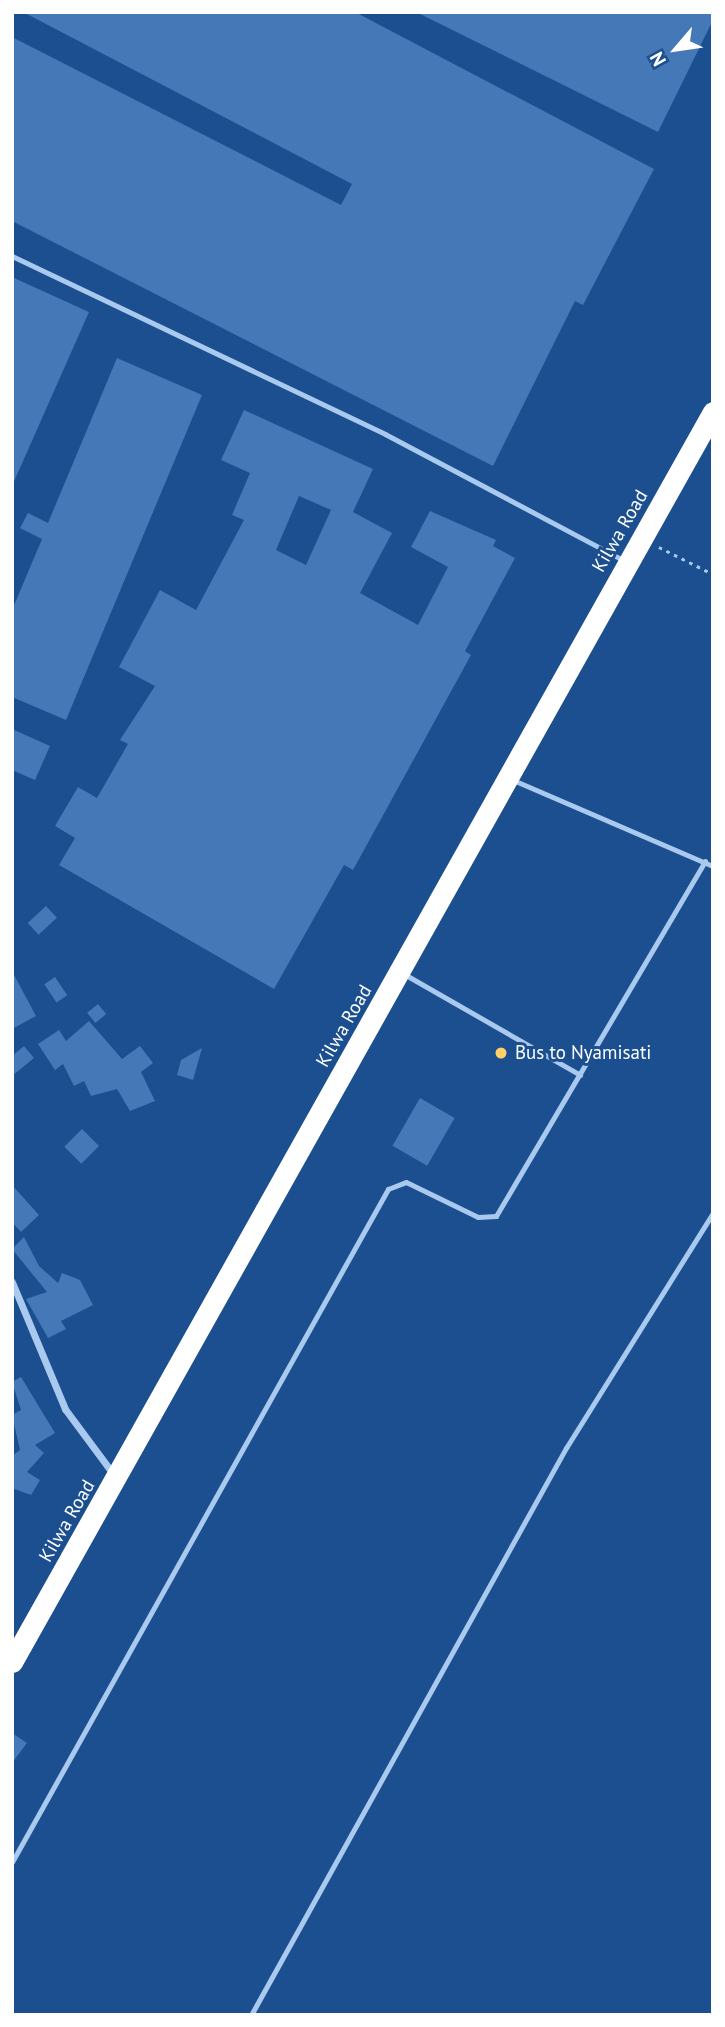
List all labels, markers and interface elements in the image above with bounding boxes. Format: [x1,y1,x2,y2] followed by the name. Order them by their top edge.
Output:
[641,14,711,84] north arrow
[644,48,671,70] text: N
[587,486,653,576] street label: Kilwa Road
[311,981,377,1071] street label: Kilwa Road
[515,1042,651,1064] place label: Bus to Nyamisati
[493,1045,509,1061] marker: Bus to Nyamisati
[34,1476,100,1566] street label: Kilwa Road

